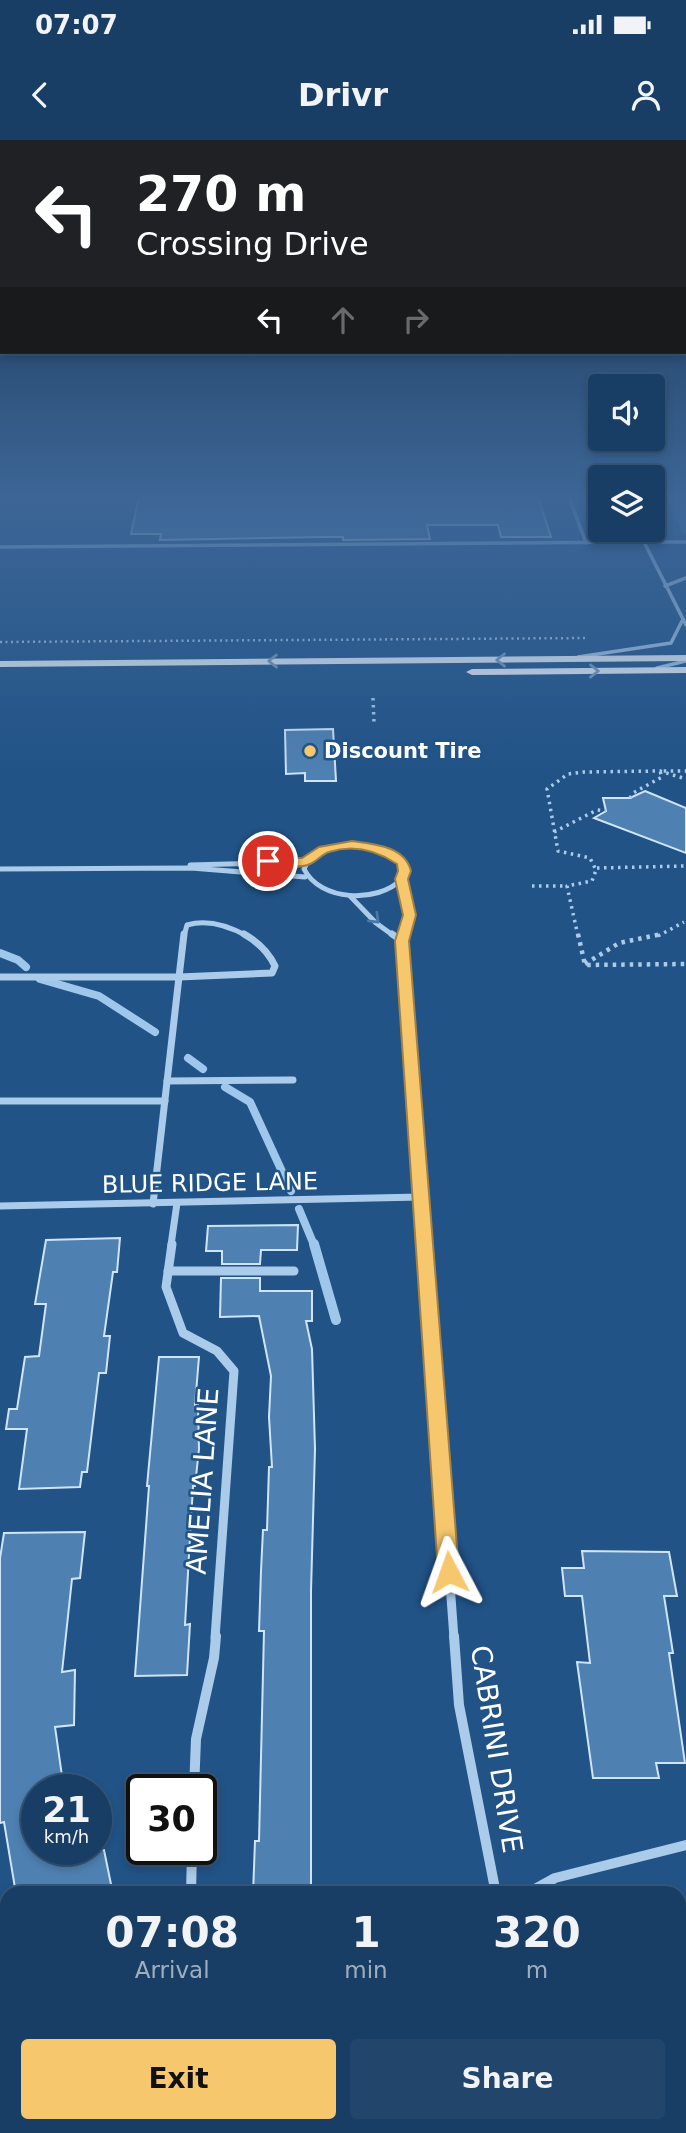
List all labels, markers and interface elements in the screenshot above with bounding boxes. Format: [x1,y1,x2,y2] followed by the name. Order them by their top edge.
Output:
[35,10,118,40] text: 07:07
[21,76,59,114] icon: back
[298,76,388,114] text: Drivr
[627,76,665,114] icon: person
[136,166,306,223] text: 270 m
[21,168,112,259] icon: left
[136,225,369,263] text: Crossing Drive
[251,301,289,339] icon: left
[324,301,362,339] icon: ahead
[397,301,435,339] icon: right
[588,374,665,542] map controls
[588,374,665,451] button: sound
[588,465,665,542] button: layers
[495,652,506,668] one-way arrow
[268,654,279,669] one-way arrow
[589,663,600,679] one-way arrow
[324,739,481,763] place label: Discount Tire
[302,743,318,759] marker: Discount Tire
[238,831,298,891] pin
[249,842,287,880] icon: arrive
[366,911,379,924] one-way arrow
[102,1167,318,1199] street label: BLUE RIDGE LANE
[180,1387,225,1575] street label: AMELIA LANE
[412,1535,486,1609] position arrow
[464,1643,529,1855] street label: CABRINI DRIVE
[126,1774,217,1865] speed limit sign: 30
[42,1790,91,1830] text: 21
[44,1826,89,1847] text: km/h
[105,1908,239,1957] text: 07:08
[351,1908,381,1957] text: 1
[493,1908,581,1957] text: 320
[135,1957,210,1983] text: Arrival
[344,1957,388,1983] text: min
[526,1957,548,1983] text: m
[21,2039,336,2119] button: Exit
[350,2039,665,2119] button: Share

